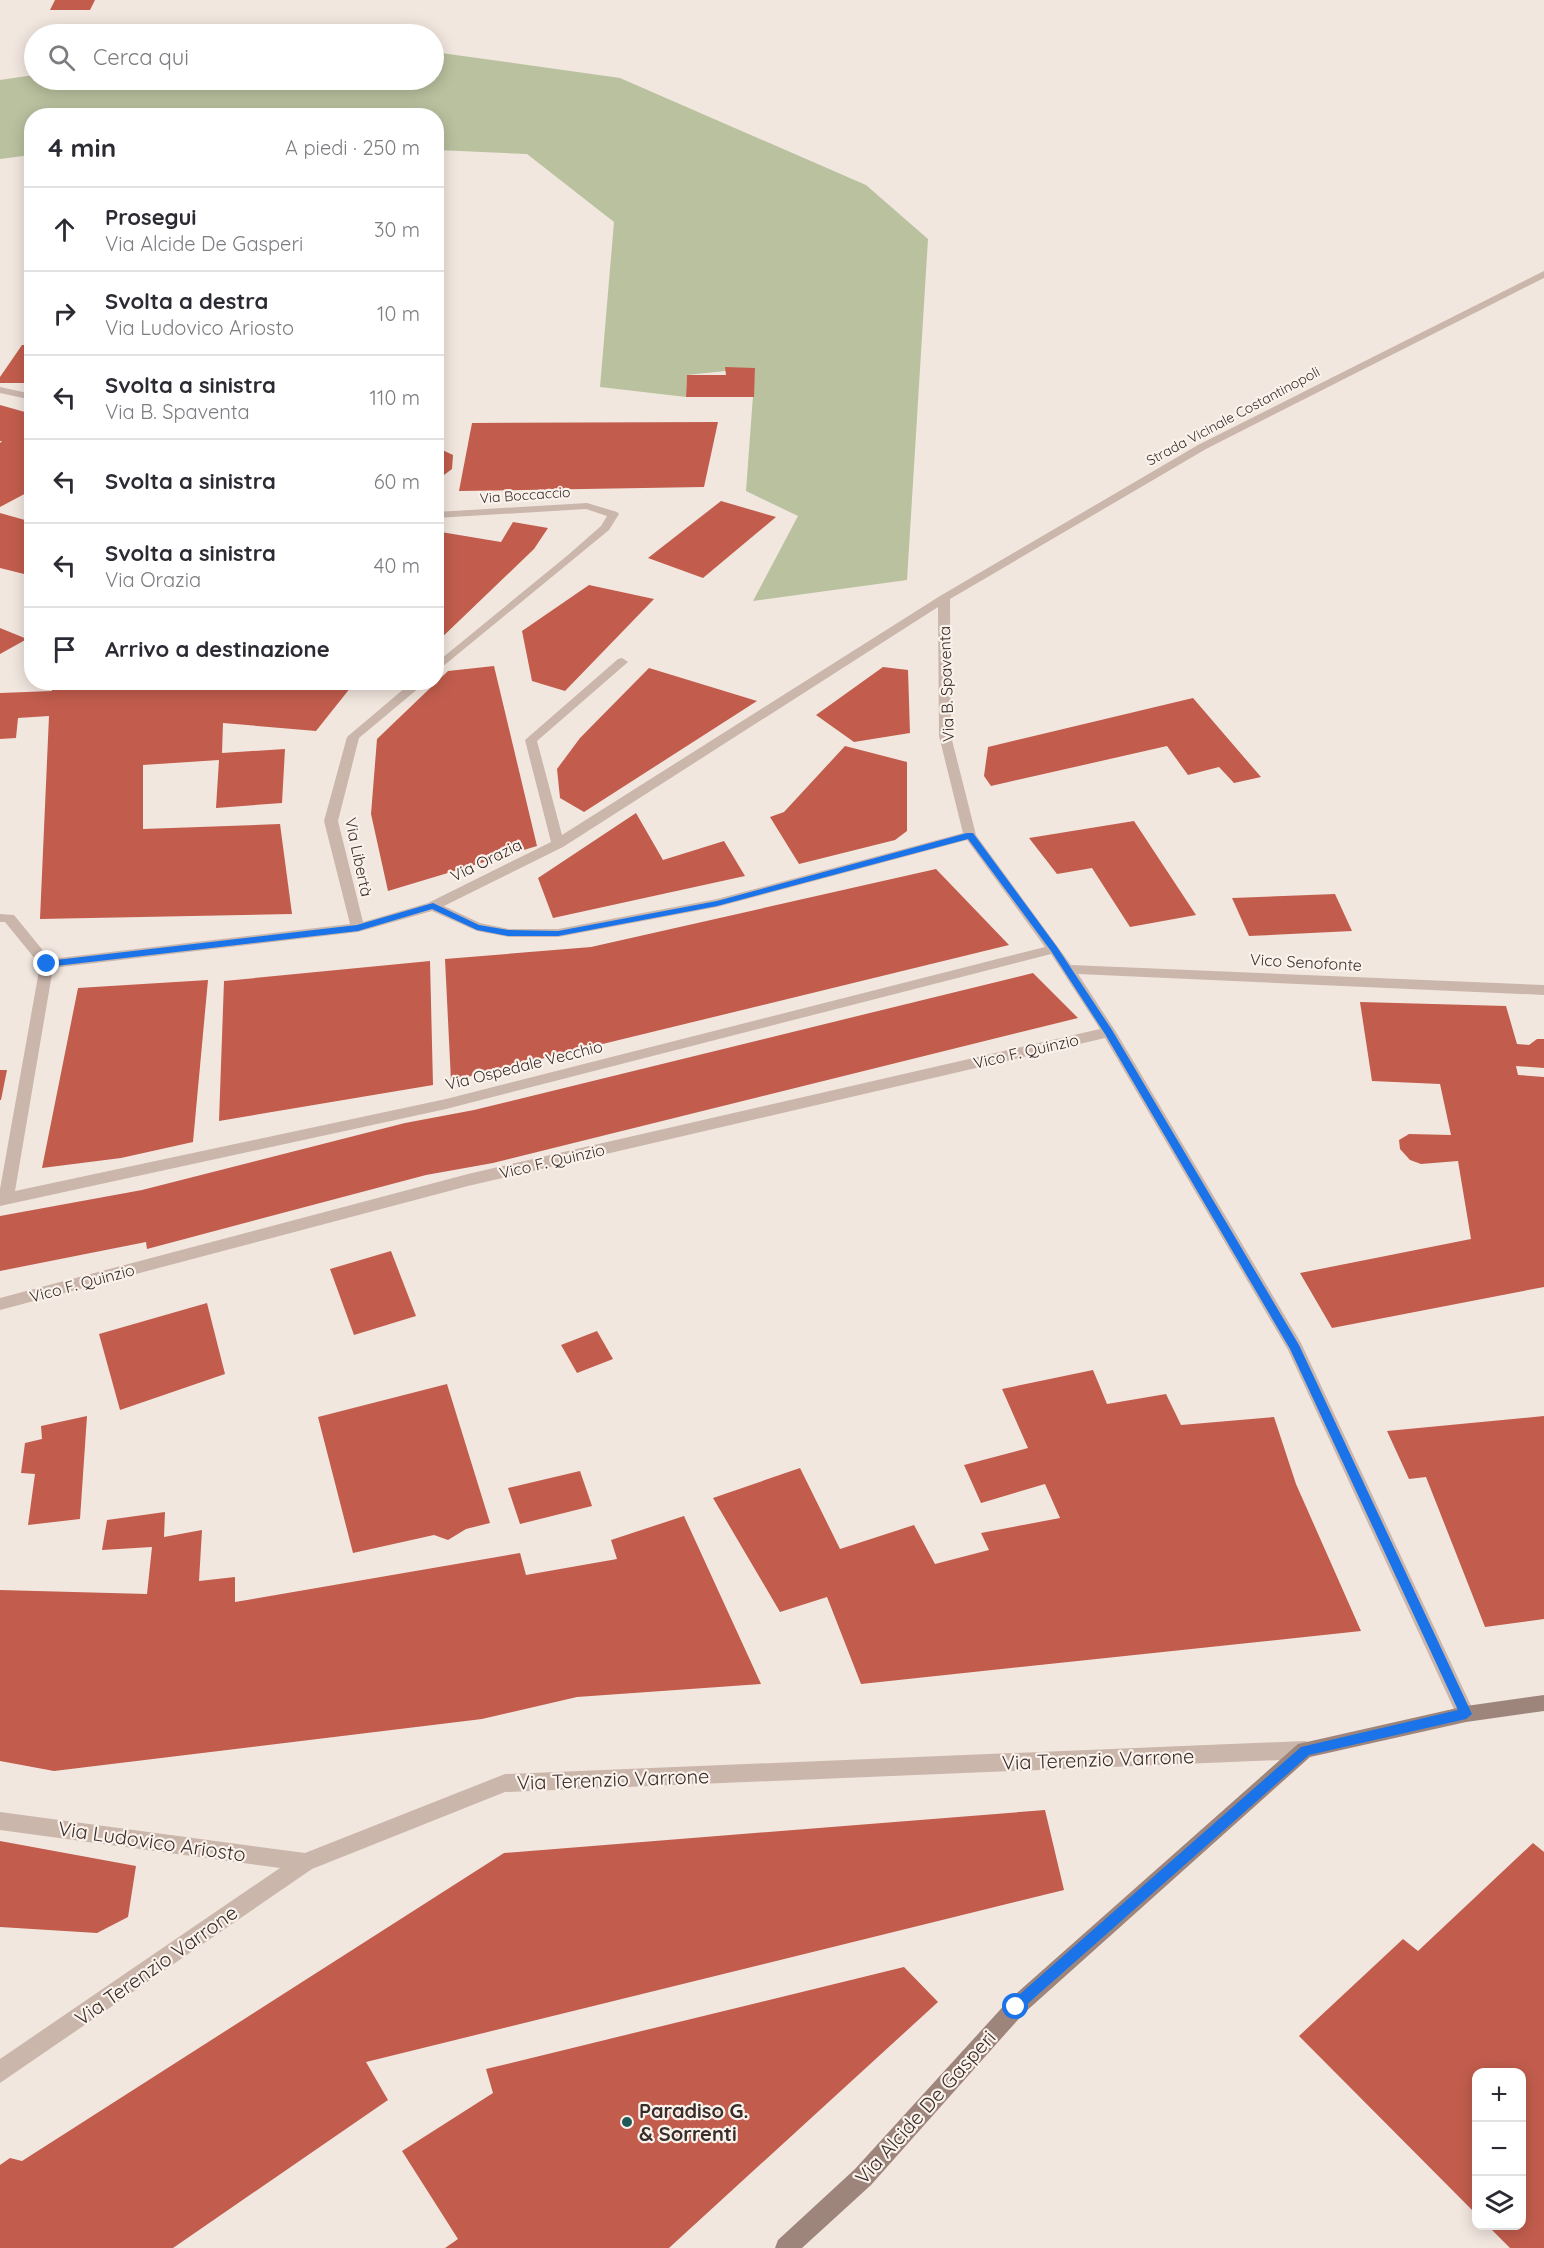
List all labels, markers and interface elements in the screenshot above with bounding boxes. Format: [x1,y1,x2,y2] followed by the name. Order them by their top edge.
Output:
[24,24,444,90] search box
[45,41,78,74] icon: search
[93,43,189,71] text: Cerca qui
[48,131,116,164] text: 4 min
[285,135,420,160] text: A piedi · 250 m
[105,203,197,231] text: Prosegui
[48,213,81,246] icon: ahead
[374,217,420,242] text: 30 m
[105,231,303,256] text: Via Alcide De Gasperi
[105,287,268,315] text: Svolta a destra
[48,297,81,330] icon: right
[377,301,420,326] text: 10 m
[105,315,294,340] text: Via Ludovico Ariosto
[1143,363,1323,469] street label: Strada Vicinale Costantinopoli
[105,371,276,399] text: Svolta a sinistra
[48,381,81,414] icon: left
[370,385,420,410] text: 110 m
[105,399,250,424] text: Via B. Spaventa
[48,465,81,498] icon: left
[105,467,276,495] text: Svolta a sinistra
[374,469,420,494] text: 60 m
[479,483,571,507] street label: Via Boccaccio
[105,539,276,567] text: Svolta a sinistra
[48,549,81,582] icon: left
[374,553,420,578] text: 40 m
[105,567,201,592] text: Via Orazia
[934,626,958,742] street label: Via B. Spaventa
[48,633,81,666] icon: arrive
[105,635,330,663] text: Arrivo a destinazione
[341,816,377,898] street label: Via Libertà
[447,834,525,886] street label: Via Orazia
[1250,949,1362,975] street label: Vico Senofonte
[33,950,59,976] route end
[971,1029,1081,1073] street label: Vico F. Quinzio
[443,1036,605,1094] street label: Via Ospedale Vecchio
[497,1139,607,1183] street label: Vico F. Quinzio
[27,1259,137,1307] street label: Vico F. Quinzio
[1001,1743,1195,1775] street label: Via Terenzio Varrone
[516,1763,710,1795] street label: Via Terenzio Varrone
[57,1815,247,1867] street label: Via Ludovico Ariosto
[70,1899,242,2031] street label: Via Terenzio Varrone
[1002,1993,1028,2019] route start
[849,2025,1001,2189] street label: Via Alcide De Gasperi
[1472,2068,1526,2230] map controls
[1472,2068,1526,2122] button: +
[639,2098,748,2146] place label: Paradiso G. & Sorrenti
[620,2115,634,2129] marker: Paradiso G. & Sorrenti
[1472,2122,1526,2176] button: −
[1472,2176,1526,2230] button: layers

